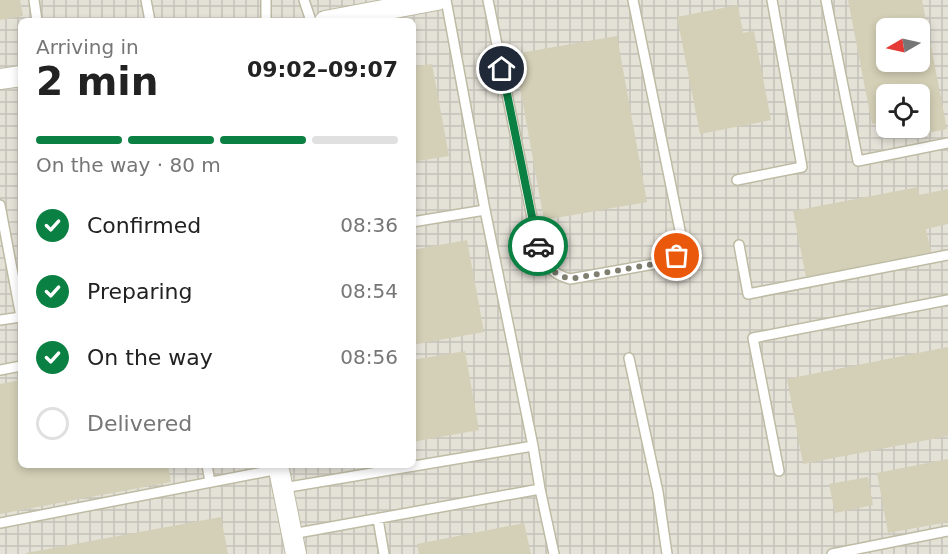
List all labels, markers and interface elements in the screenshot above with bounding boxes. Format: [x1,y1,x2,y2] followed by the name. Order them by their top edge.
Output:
[876,18,930,72] north arrow
[876,18,930,138] map controls
[36,35,139,59] text: Arriving in
[476,43,527,94] pin
[485,52,518,85] icon: home
[247,57,398,82] text: 09:02–09:07
[36,59,158,104] text: 2 min
[876,84,930,138] button: locate
[36,153,221,177] text: On the way · 80 m
[36,209,69,242] icon: check
[87,213,201,238] text: Confirmed
[340,213,398,237] text: 08:36
[508,216,568,276] courier
[522,230,555,263] icon: car
[651,230,702,281] pin
[660,239,693,272] icon: bag
[36,275,69,308] icon: check
[87,279,193,304] text: Preparing
[340,279,398,303] text: 08:54
[36,341,69,374] icon: check
[87,345,213,370] text: On the way
[340,345,398,369] text: 08:56
[87,411,192,436] text: Delivered

